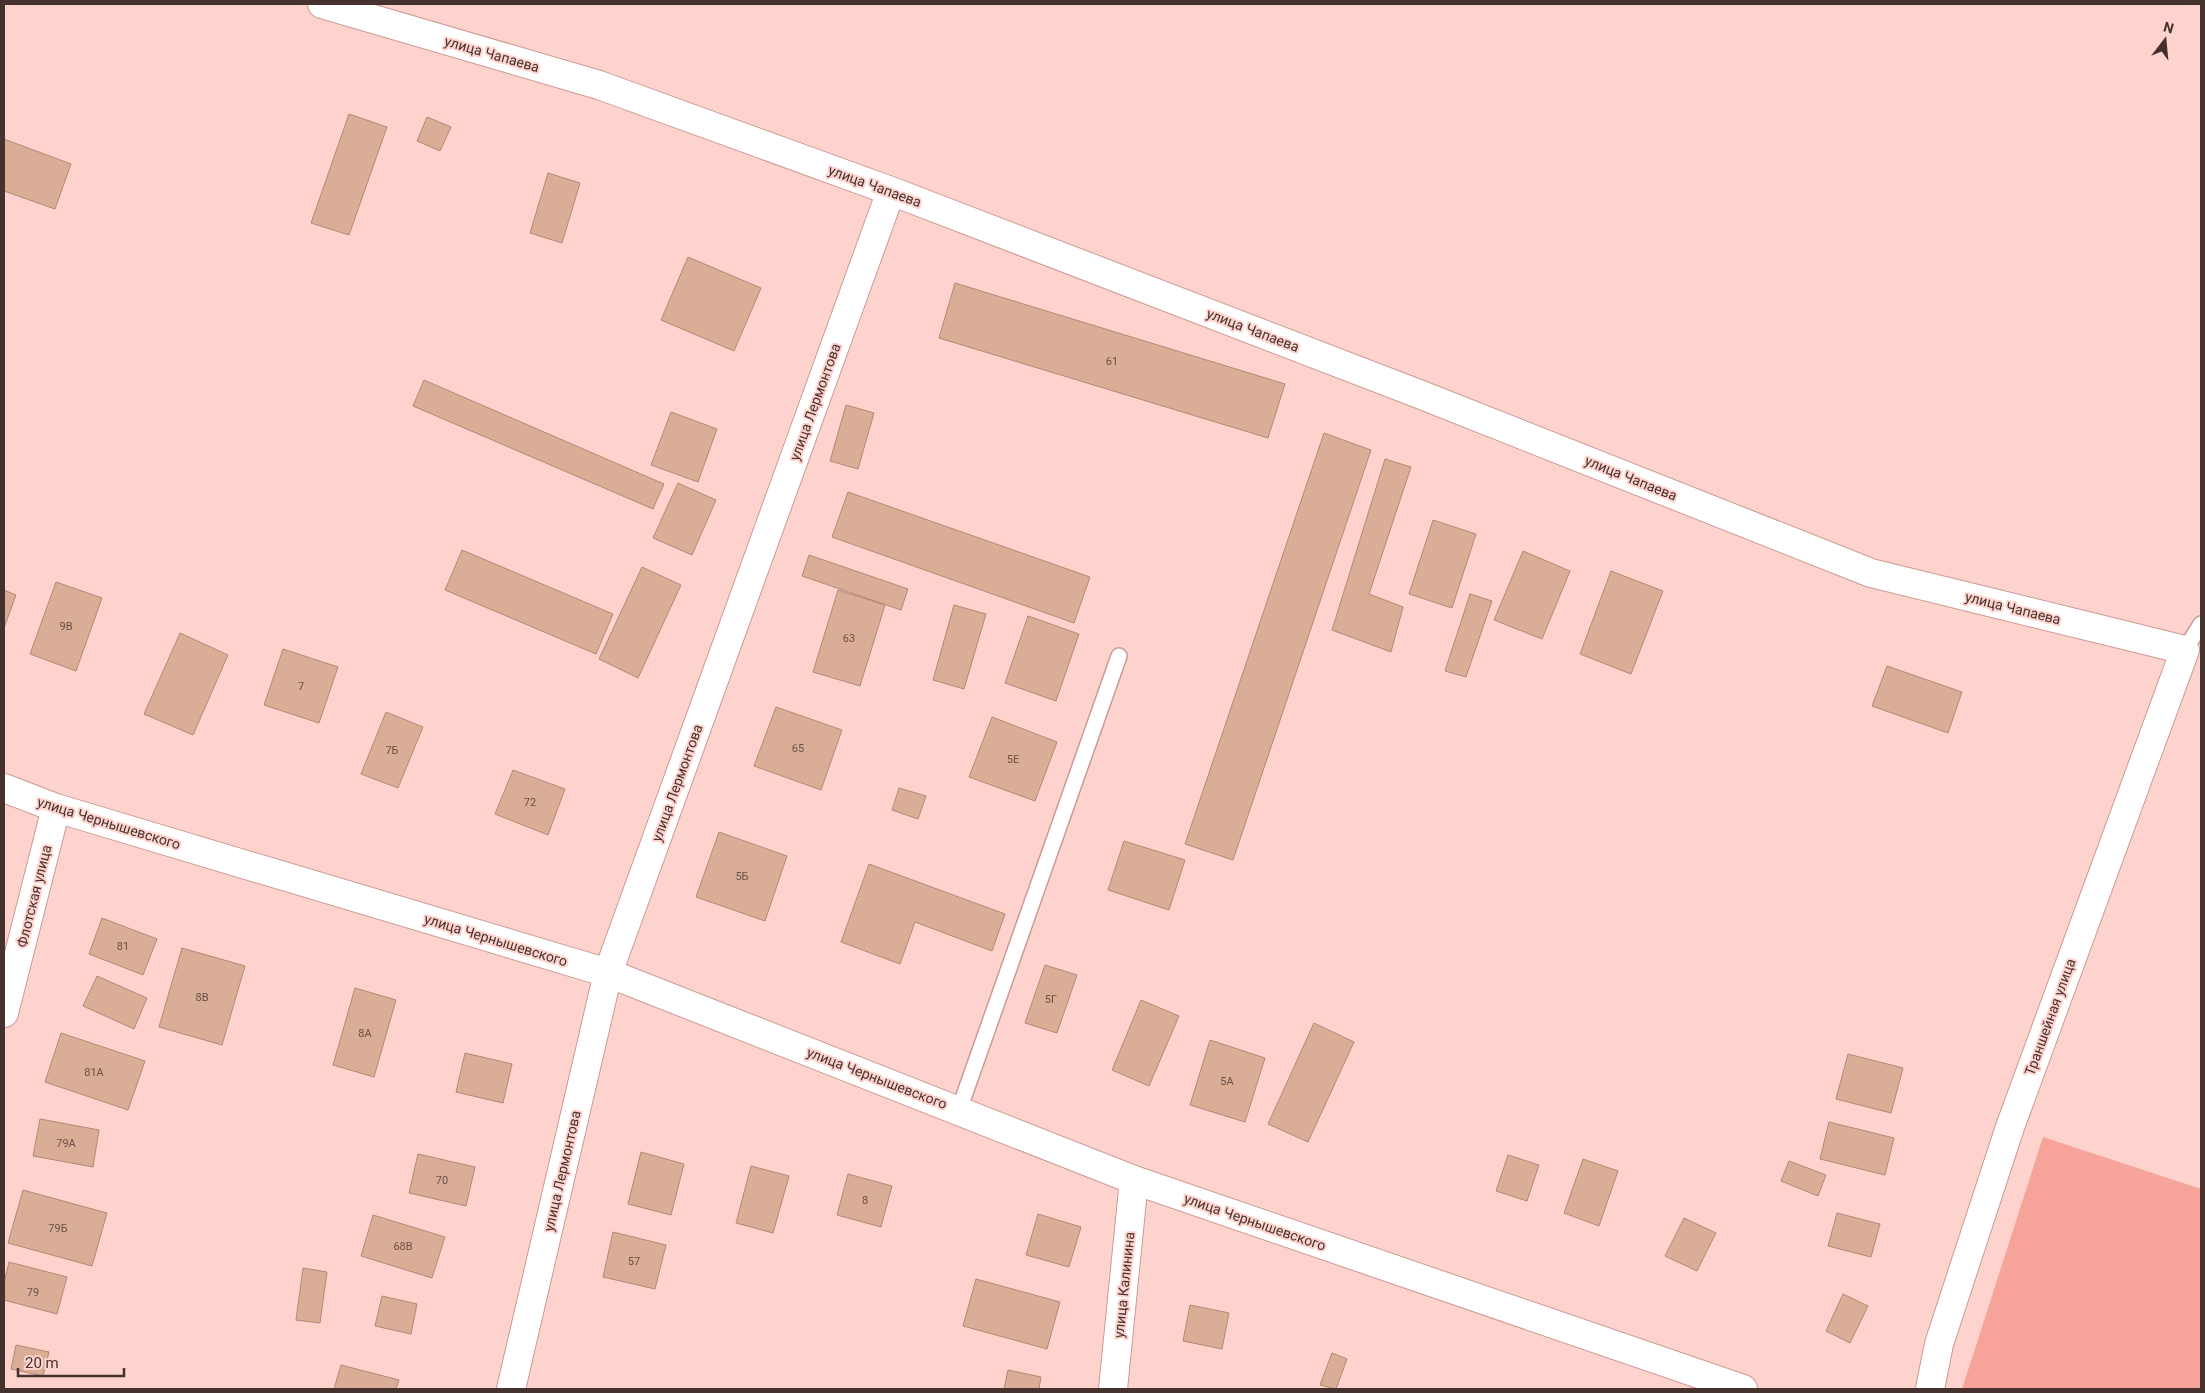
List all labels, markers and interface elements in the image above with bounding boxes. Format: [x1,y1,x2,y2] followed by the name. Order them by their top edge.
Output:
[2140,15,2190,65] north arrow
[2162,18,2176,37] text: N
[443,33,541,75] street label: улица Чапаева
[826,162,924,210] street label: улица Чапаева
[1204,305,1302,355] street label: улица Чапаева
[786,341,844,463] street label: улица Лермонтова
[1106,355,1118,368] house number: 61
[1583,452,1679,504] street label: улица Чапаева
[1964,588,2062,628] street label: улица Чапаева
[59,620,73,633] house number: 9В
[843,632,855,645] house number: 63
[298,680,304,693] house number: 7
[648,722,706,844] street label: улица Лермонтова
[792,742,804,755] house number: 65
[385,744,399,757] house number: 7Б
[1007,753,1019,766] house number: 5Е
[35,794,183,852] street label: улица Чернышевского
[524,796,536,809] house number: 72
[14,843,54,949] street label: Флотская улица
[735,870,749,883] house number: 5Б
[422,911,570,969] street label: улица Чернышевского
[117,940,129,953] house number: 81
[2021,956,2079,1078] street label: Траншейная улица
[195,991,209,1004] house number: 8В
[1045,993,1057,1006] house number: 5Г
[358,1027,373,1040] house number: 8А
[805,1044,949,1112] street label: улица Чернышевского
[84,1066,105,1079] house number: 81А
[1220,1075,1235,1088] house number: 5А
[540,1109,584,1233] street label: улица Лермонтова
[56,1137,77,1150] house number: 79А
[436,1174,448,1187] house number: 70
[1182,1190,1328,1254] street label: улица Чернышевского
[862,1194,868,1207] house number: 8
[48,1222,68,1235] house number: 79Б
[1110,1231,1138,1339] street label: улица Калинина
[393,1240,413,1253] house number: 68В
[628,1255,640,1268] house number: 57
[27,1286,39,1299] house number: 79
[18,1346,124,1378] scale bar
[25,1354,59,1372] text: 20 m

